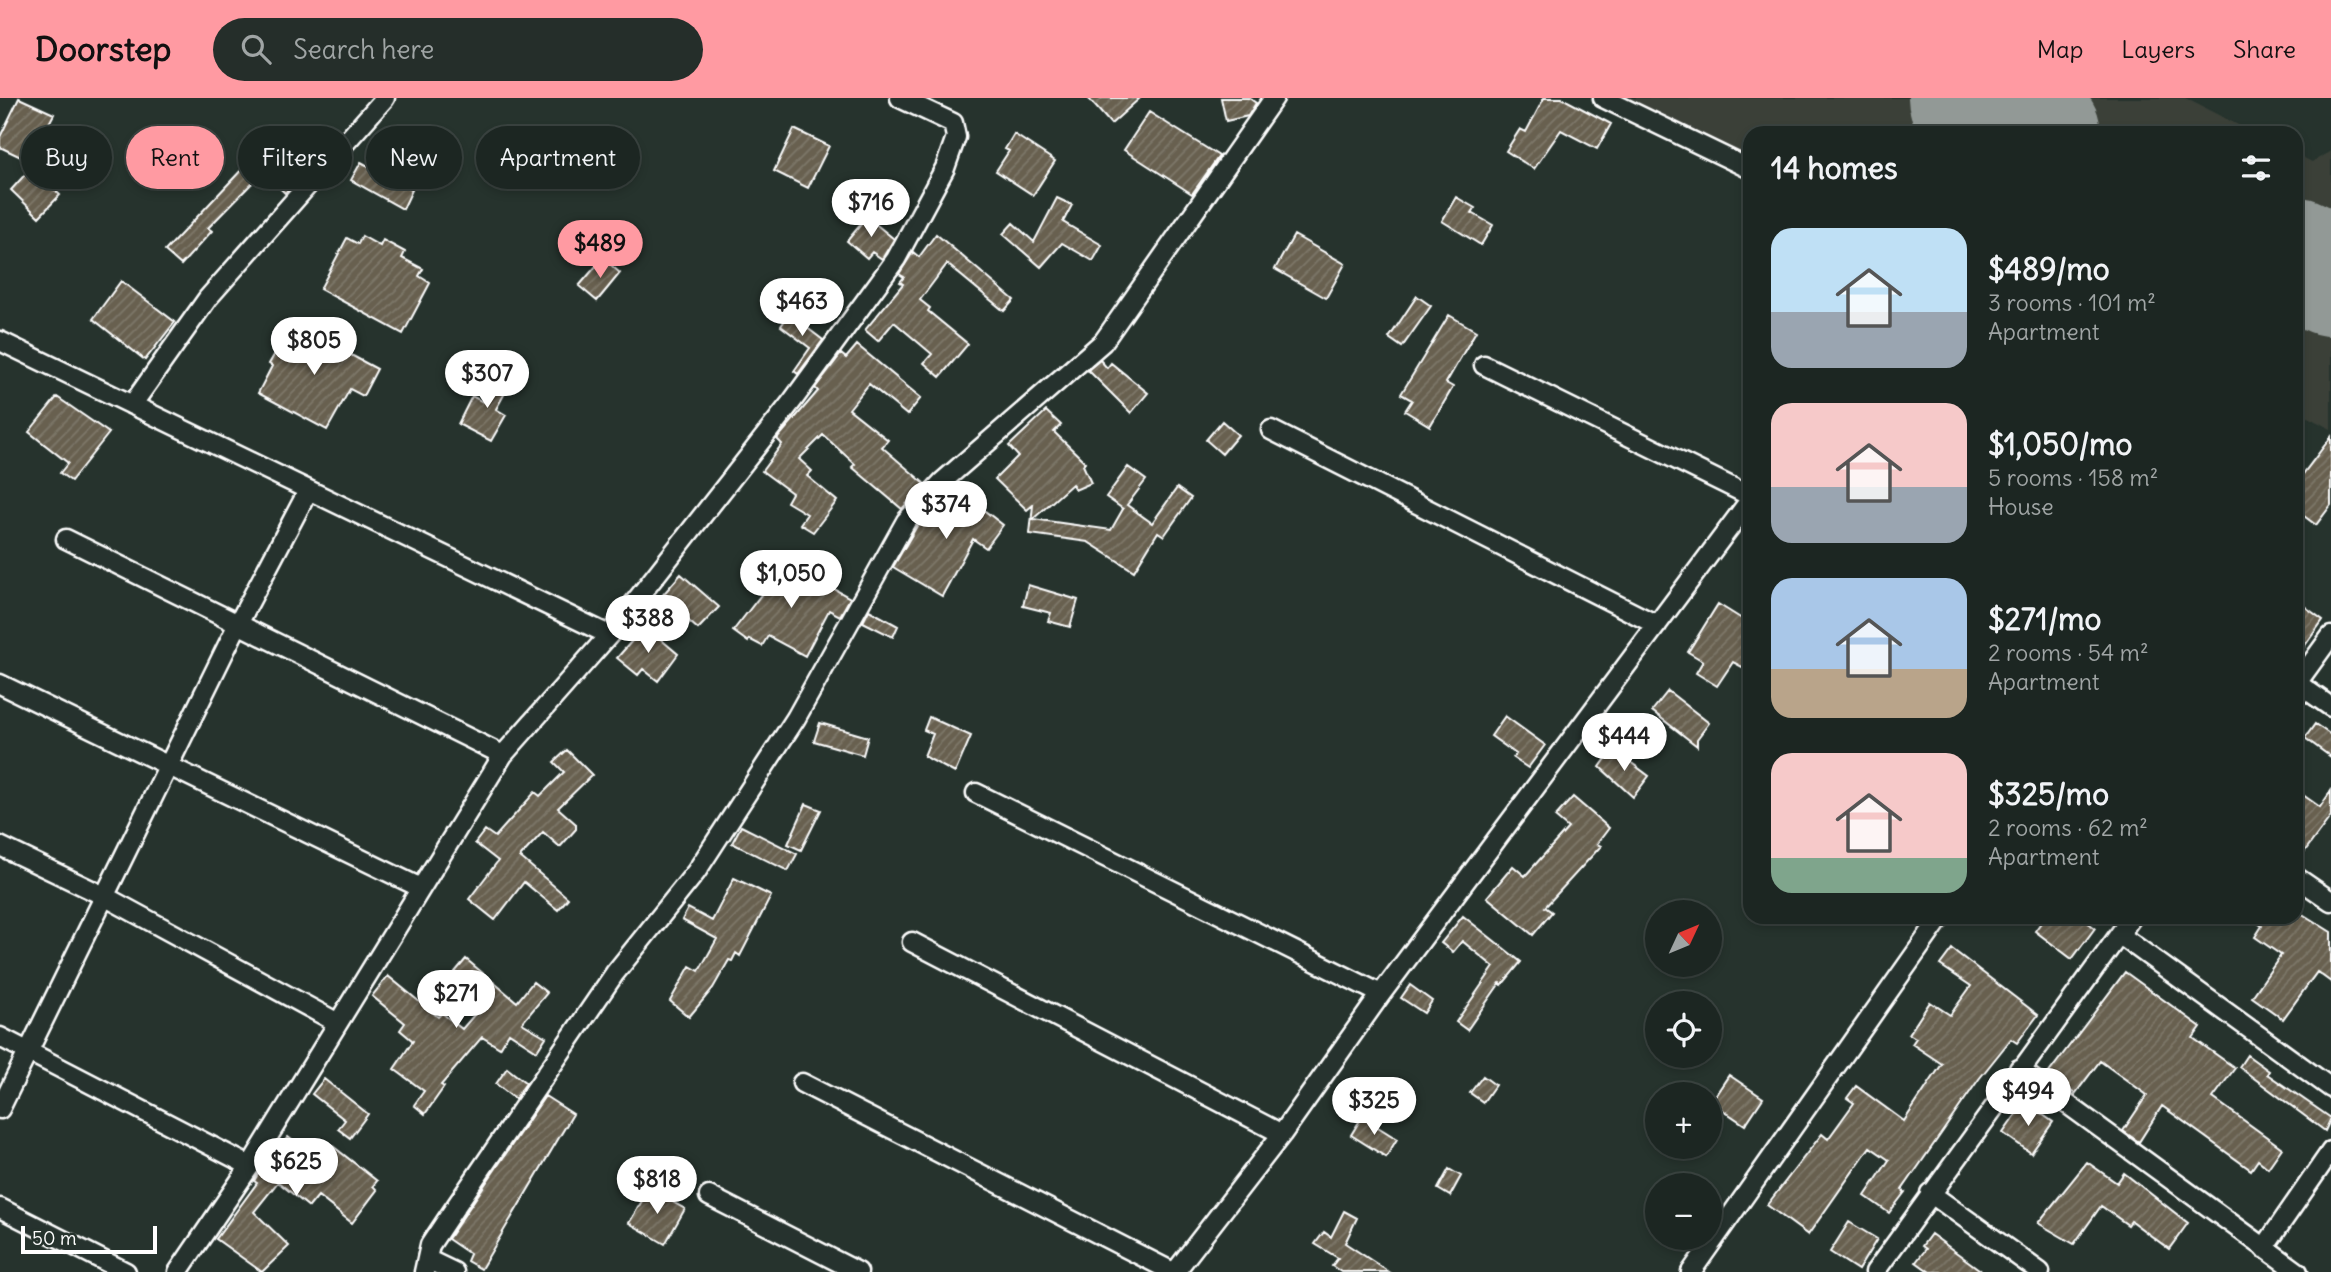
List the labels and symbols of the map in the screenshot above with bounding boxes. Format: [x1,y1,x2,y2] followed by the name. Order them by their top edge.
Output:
[830,180,912,239] pin: $716
[559,220,641,280] pin: $489
[761,278,843,338] pin: $463
[273,317,355,377] pin: $805
[446,350,528,410] pin: $307
[905,482,987,541] pin: $374
[734,550,848,610] pin: $1,050
[607,596,689,655] pin: $388
[1583,714,1665,773] pin: $444
[1645,900,1722,976] north arrow
[415,970,497,1030] pin: $271
[1987,1068,2069,1128] pin: $494
[1333,1077,1415,1137] pin: $325
[255,1138,337,1198] pin: $625
[616,1156,698,1216] pin: $818
[21,1223,158,1255] scale bar

